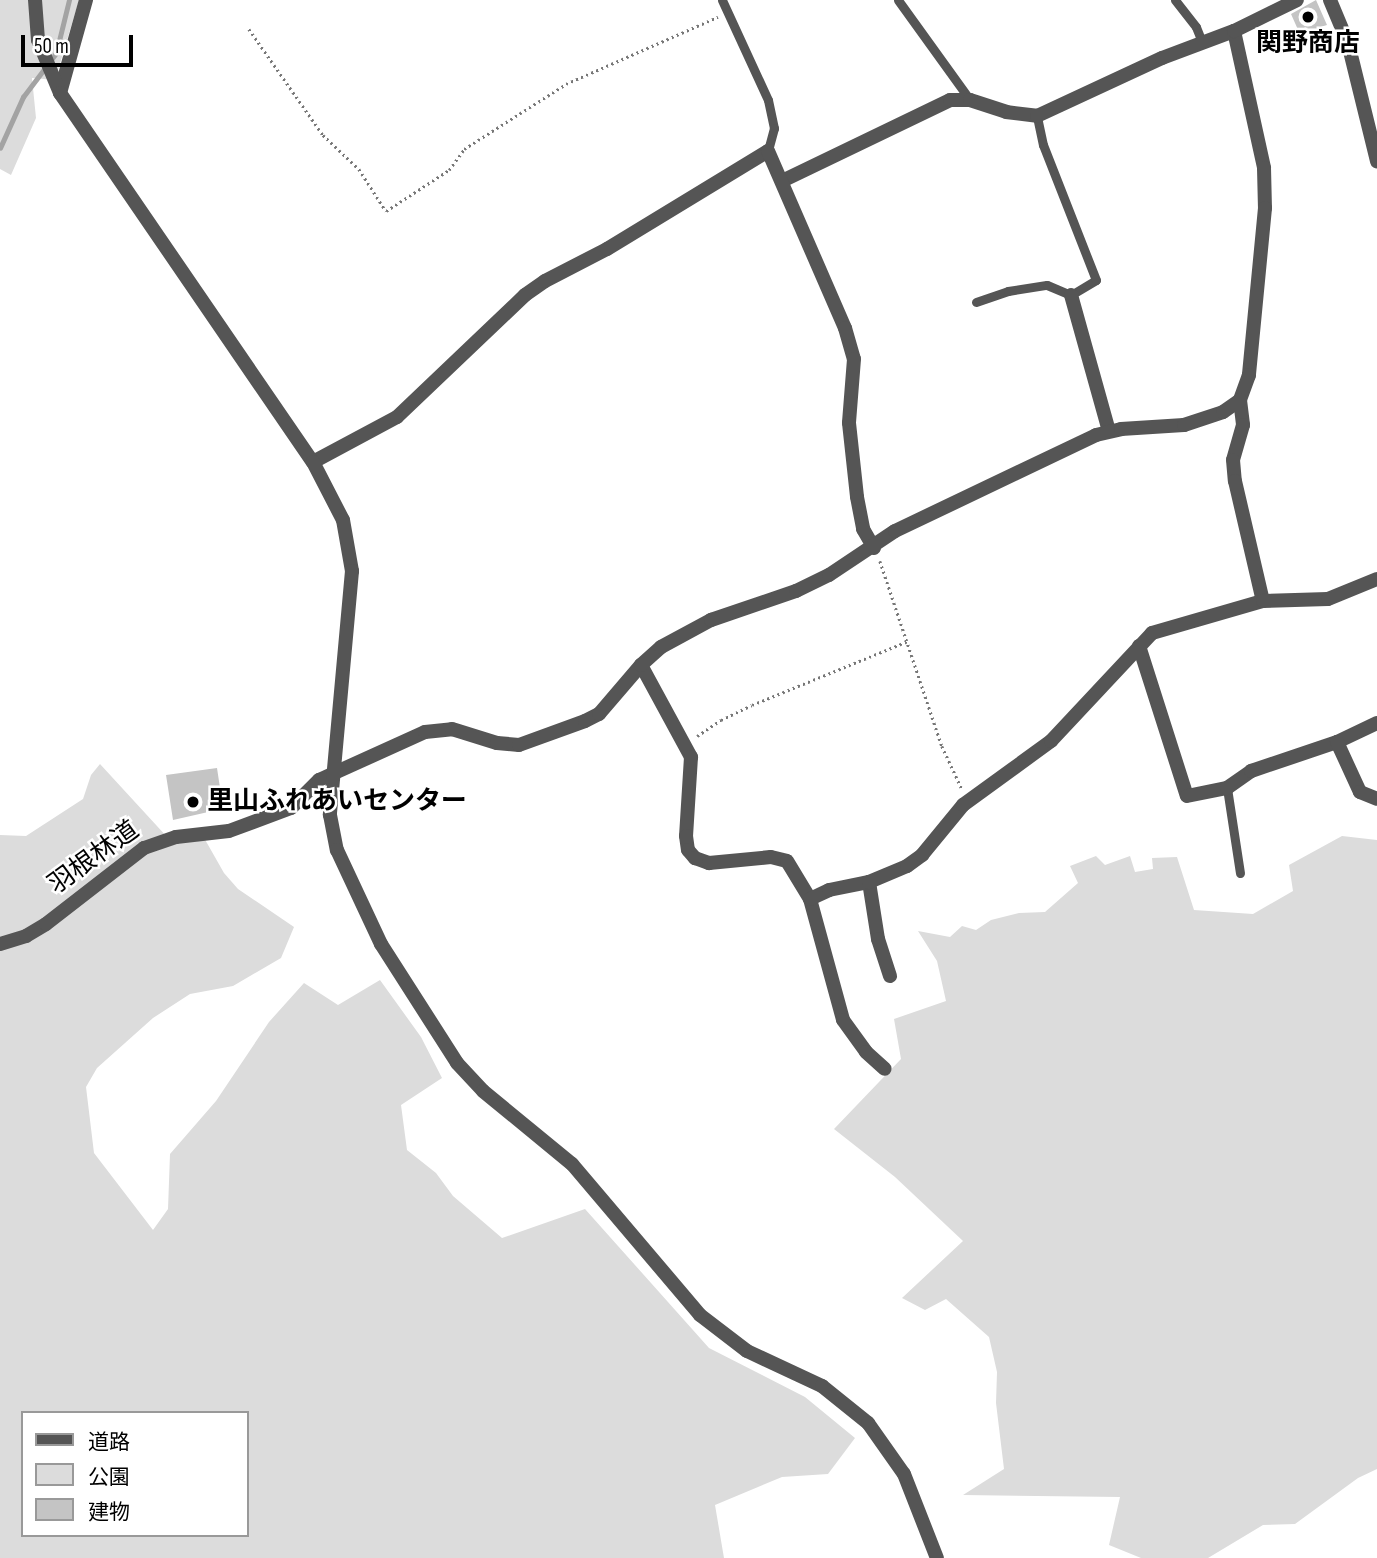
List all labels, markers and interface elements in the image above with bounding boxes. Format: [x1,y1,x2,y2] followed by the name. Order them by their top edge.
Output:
[1300,9,1316,25] marker: 関野商店
[24,21,136,65] scale bar
[1256,28,1360,60] place label: 関野商店
[34,34,69,59] text: 50 m
[207,786,467,818] place label: 里山ふれあいセンター
[185,794,201,810] marker: 里山ふれあいセンター
[43,815,145,901] street label: 羽根林道
[21,1411,248,1537] legend
[88,1430,130,1455] text: 道路
[88,1465,130,1490] text: 公園
[88,1500,130,1525] text: 建物

